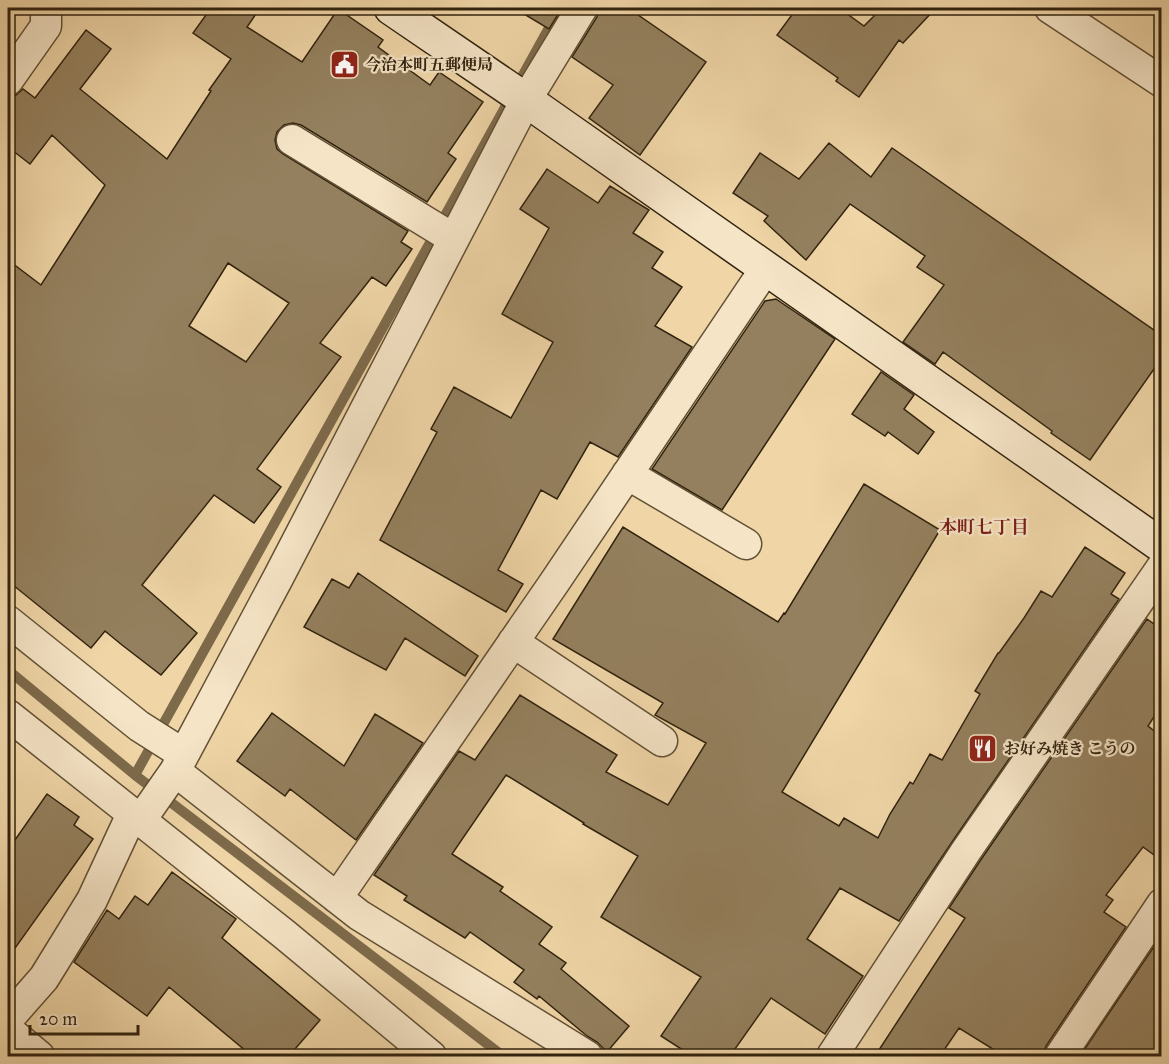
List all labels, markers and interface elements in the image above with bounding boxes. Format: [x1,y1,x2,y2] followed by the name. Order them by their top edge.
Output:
[328,48,360,80] public building icon: 今治本町五郵便局
[365,55,493,74] place label: 今治本町五郵便局
[939,516,1029,538] district label: 本町七丁目
[967,732,999,764] restaurant icon: お好み焼き こうの
[1004,739,1135,758] place label: お好み焼き こうの
[30,998,138,1036] scale bar
[39,1008,77,1030] text: 20 m

